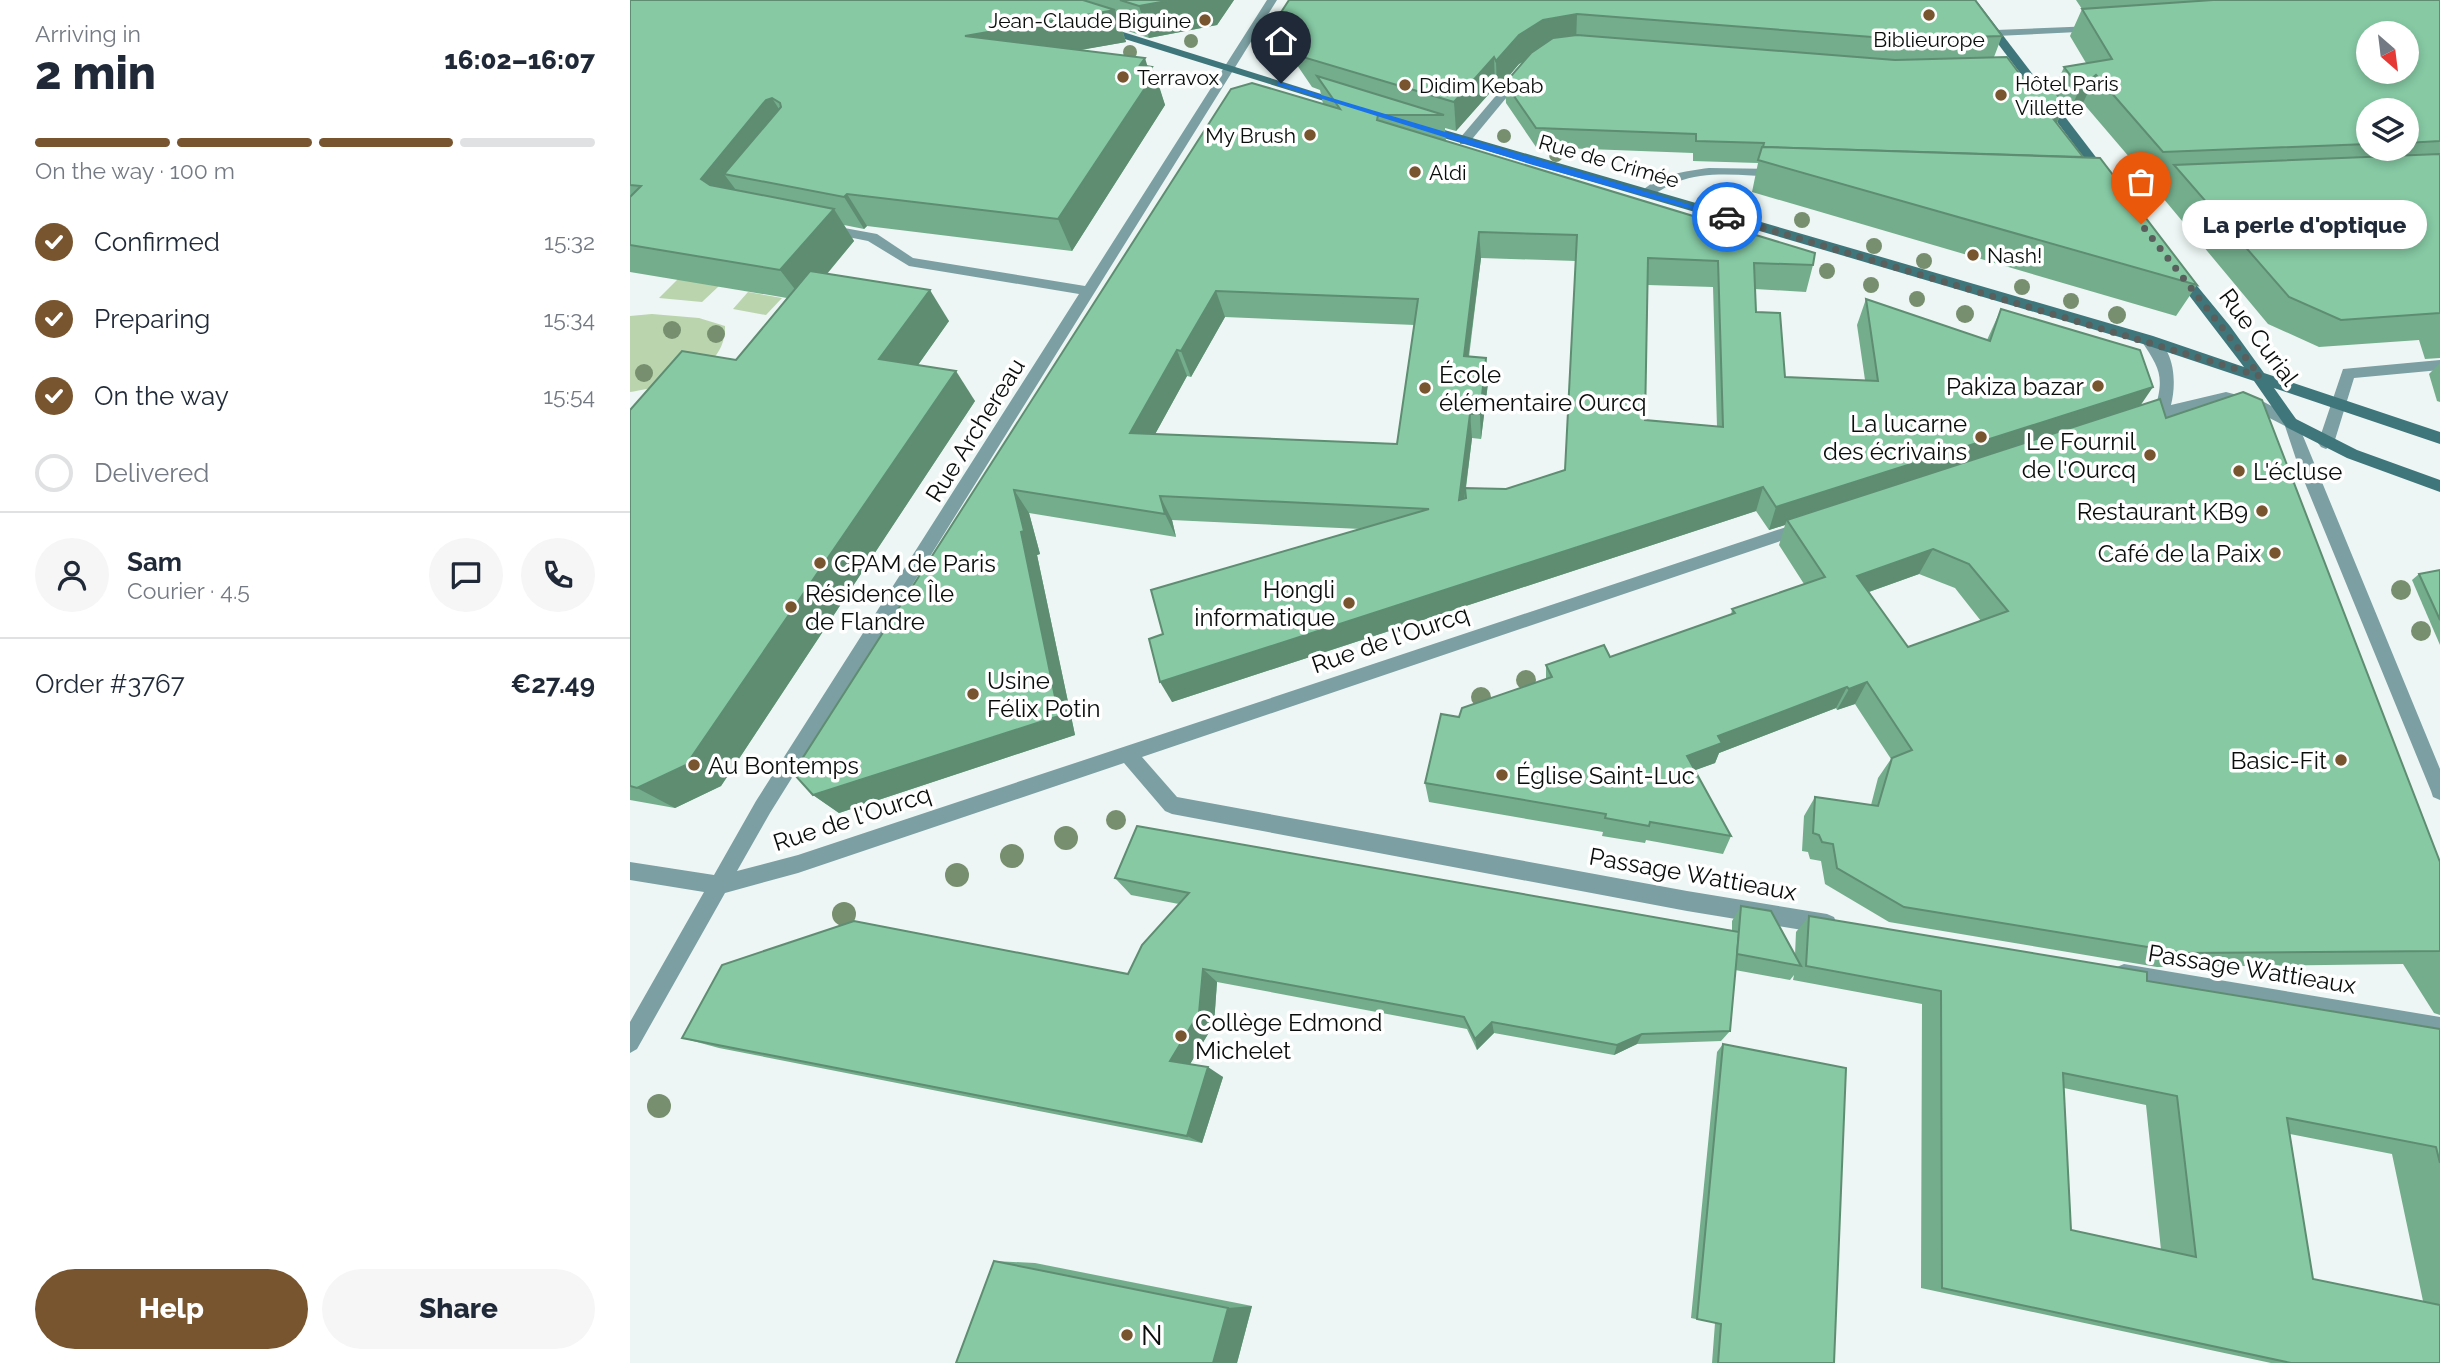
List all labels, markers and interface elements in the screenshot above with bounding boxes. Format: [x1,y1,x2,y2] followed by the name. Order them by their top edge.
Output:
[1921,7,1937,23] marker: Biblieurope
[988,8,1191,33] place label: Jean-Claude Biguine
[1251,11,1311,83] pin
[1197,12,1213,28] marker: Jean-Claude Biguine
[35,20,141,47] text: Arriving in
[2356,21,2418,84] north arrow
[2356,21,2419,161] map controls
[1262,22,1300,60] icon: home
[1873,27,1985,52] place label: Biblieurope
[444,45,595,75] text: 16:02–16:07
[35,46,156,100] text: 2 min
[1137,65,1219,90] place label: Terravox
[1115,69,1131,85] marker: Terravox
[2015,71,2119,120] place label: Hôtel Paris Villette
[1419,73,1543,98] place label: Didim Kebab
[1397,77,1413,93] marker: Didim Kebab
[1993,87,2009,103] marker: Hôtel Paris Villette
[2356,98,2419,161] button: layers
[1205,123,1296,148] place label: My Brush
[1302,127,1318,143] marker: My Brush
[1536,129,1682,193] street label: Rue de Crimée
[2111,152,2171,224] pin
[35,157,235,184] text: On the way · 100 m
[1429,160,1467,185] place label: Aldi
[2122,163,2160,201] icon: bag
[1407,164,1423,180] marker: Aldi
[1692,182,1762,252] courier
[1708,198,1746,236] icon: car
[2183,200,2428,248] callout: La perle d'optique
[2203,211,2406,238] text: La perle d'optique
[35,223,73,261] icon: check
[94,227,220,257] text: Confirmed
[544,228,595,255] text: 15:32
[1987,243,2042,268] place label: Nash!
[1965,247,1981,263] marker: Nash!
[2213,283,2305,392] street label: Rue Curial
[35,300,73,338] icon: check
[94,304,210,334] text: Preparing
[543,305,595,332] text: 15:34
[919,353,1031,507] street label: Rue Archereau
[1439,360,1647,417] place label: École élémentaire Ourcq
[1946,372,2085,401] place label: Pakiza bazar
[35,377,73,415] icon: check
[2090,378,2106,394] marker: Pakiza bazar
[1417,380,1433,396] marker: École élémentaire Ourcq
[94,381,229,411] text: On the way
[543,382,595,409] text: 15:54
[1823,409,1967,466] place label: La lucarne des écrivains
[2022,427,2136,484] place label: Le Fournil de l'Ourcq
[1973,429,1989,445] marker: La lucarne des écrivains
[2142,447,2158,463] marker: Le Fournil de l'Ourcq
[2253,457,2342,486] place label: L'écluse
[94,458,209,488] text: Delivered
[2231,463,2247,479] marker: L'écluse
[2077,497,2248,526] place label: Restaurant KB9
[2254,503,2270,519] marker: Restaurant KB9
[35,538,109,612] button: person
[429,538,503,612] button: chat
[521,538,595,612] button: phone
[2098,539,2261,568] place label: Café de la Paix
[2267,545,2283,561] marker: Café de la Paix
[127,547,182,577] text: Sam
[834,549,996,578] place label: CPAM de Paris
[812,555,828,571] marker: CPAM de Paris
[1194,575,1335,632] place label: Hongli informatique
[127,577,250,604] text: Courier · 4.5
[805,579,954,636] place label: Résidence Île de Flandre
[1341,595,1357,611] marker: Hongli informatique
[783,599,799,615] marker: Résidence Île de Flandre
[1308,599,1472,679] street label: Rue de l'Ourcq
[987,666,1100,723] place label: Usine Félix Potin
[35,669,185,699] text: Order #3767
[510,669,595,699] text: €27.49
[965,686,981,702] marker: Usine Félix Potin
[2230,746,2327,775] place label: Basic-Fit
[708,751,859,780] place label: Au Bontemps
[2333,752,2349,768] marker: Basic-Fit
[686,757,702,773] marker: Au Bontemps
[1516,761,1695,790] place label: Église Saint-Luc
[1494,767,1510,783] marker: Église Saint-Luc
[769,779,935,857] street label: Rue de l'Ourcq
[1587,841,1799,907] street label: Passage Wattieaux
[2146,938,2358,1000] street label: Passage Wattieaux
[1195,1008,1382,1065] place label: Collège Edmond Michelet
[1173,1028,1189,1044] marker: Collège Edmond Michelet
[35,1269,308,1349] button: Help
[322,1269,595,1349] button: Share
[1141,1319,1163,1352] place label: N
[1119,1327,1135,1343] marker: N

